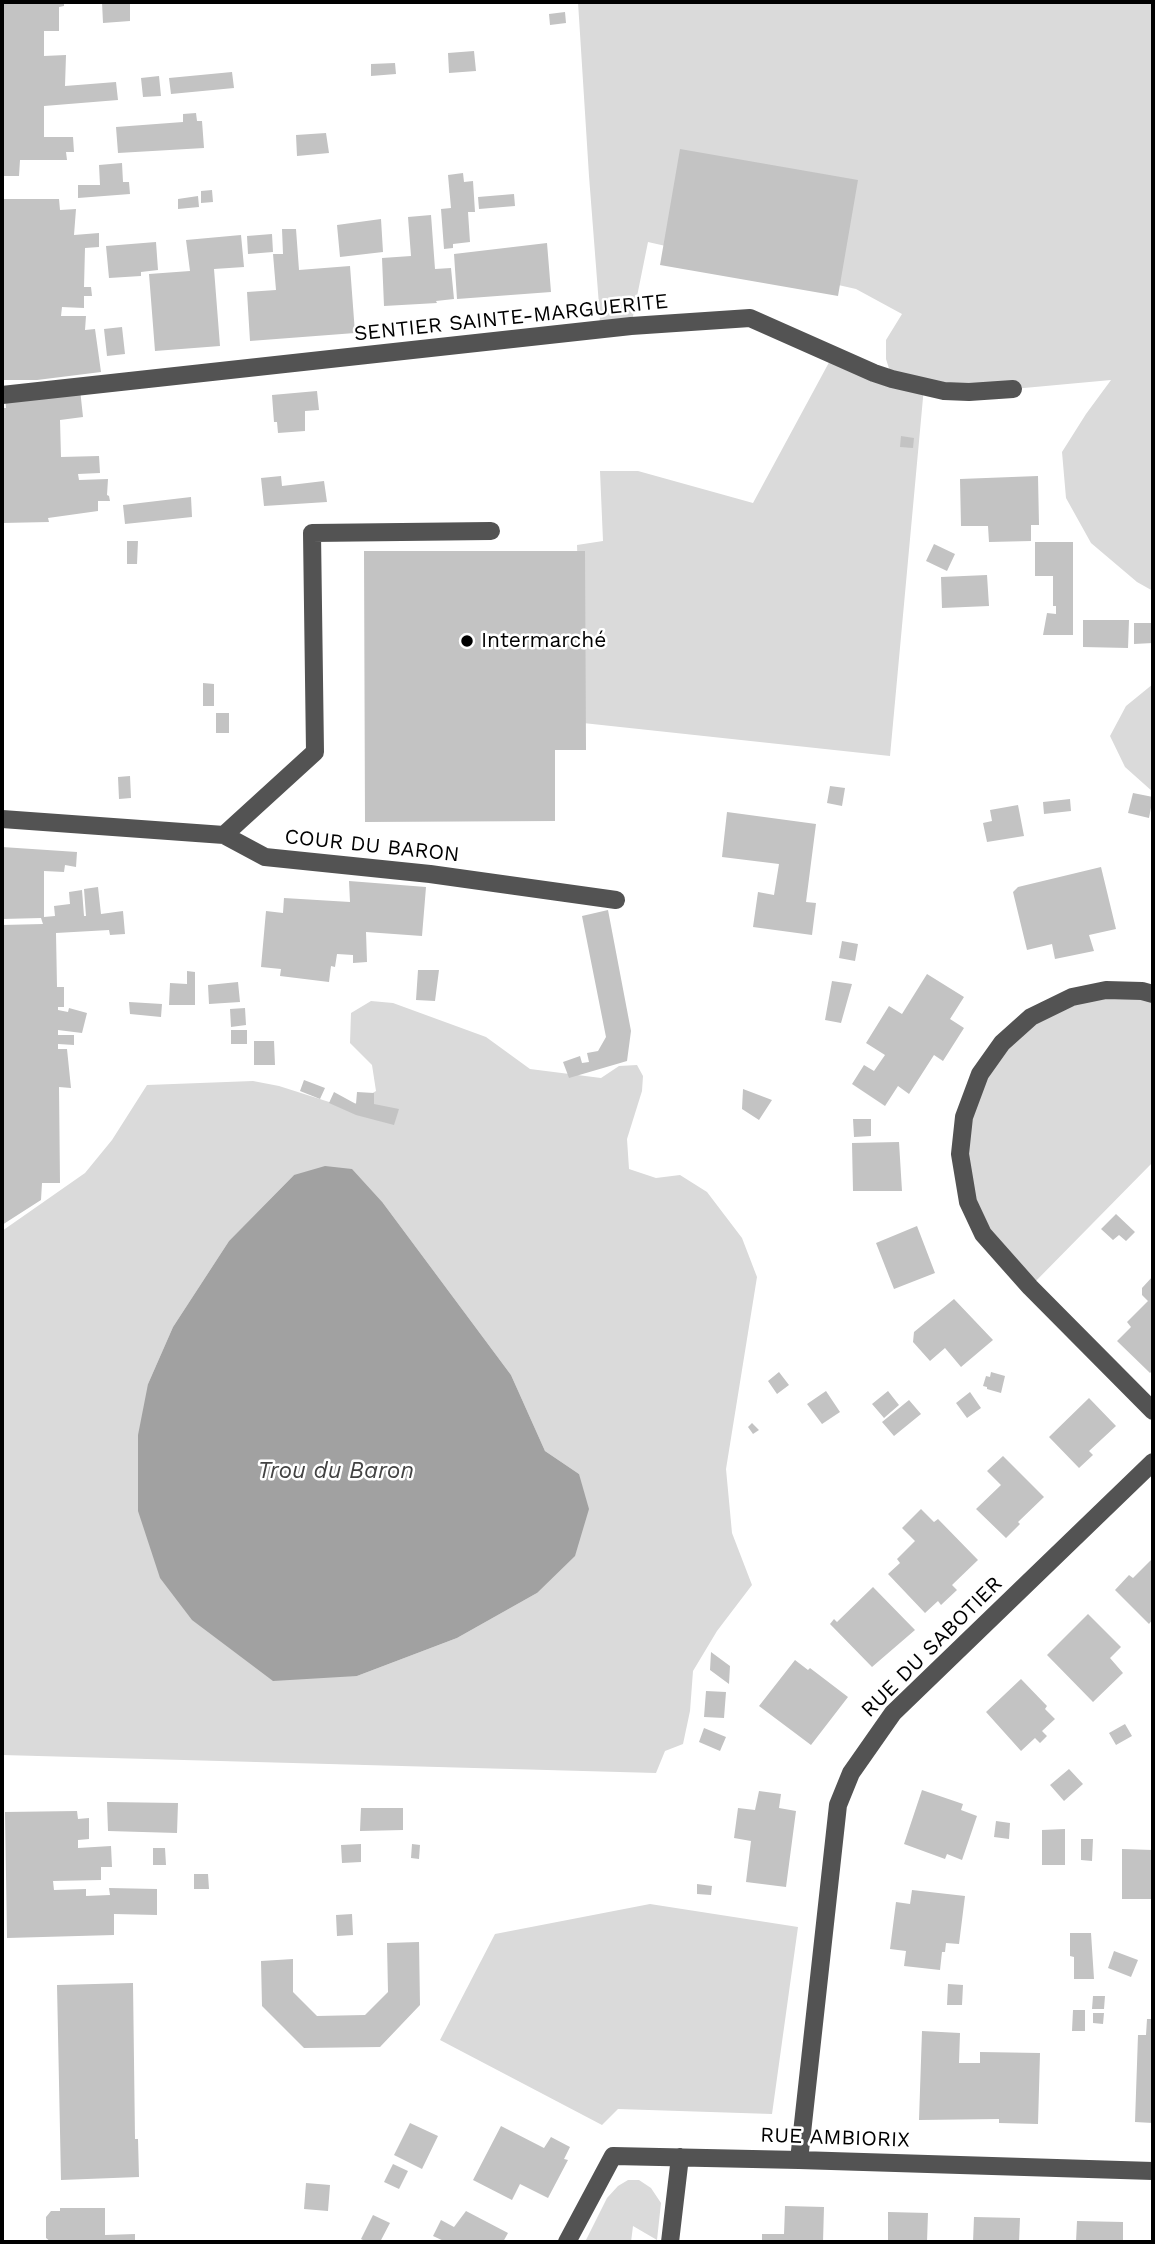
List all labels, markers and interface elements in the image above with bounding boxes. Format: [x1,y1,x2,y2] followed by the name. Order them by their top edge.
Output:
[353,289,669,347] street label: SENTIER SAINTE-MARGUERITE
[481,628,606,654] place label: Intermarché
[459,633,475,649] marker: Intermarché
[283,824,461,868] street label: COUR DU BARON
[258,1457,414,1485] water label: Trou du Baron
[856,1571,1008,1723] street label: RUE DU SABOTIER
[760,2123,910,2153] street label: RUE AMBIORIX

